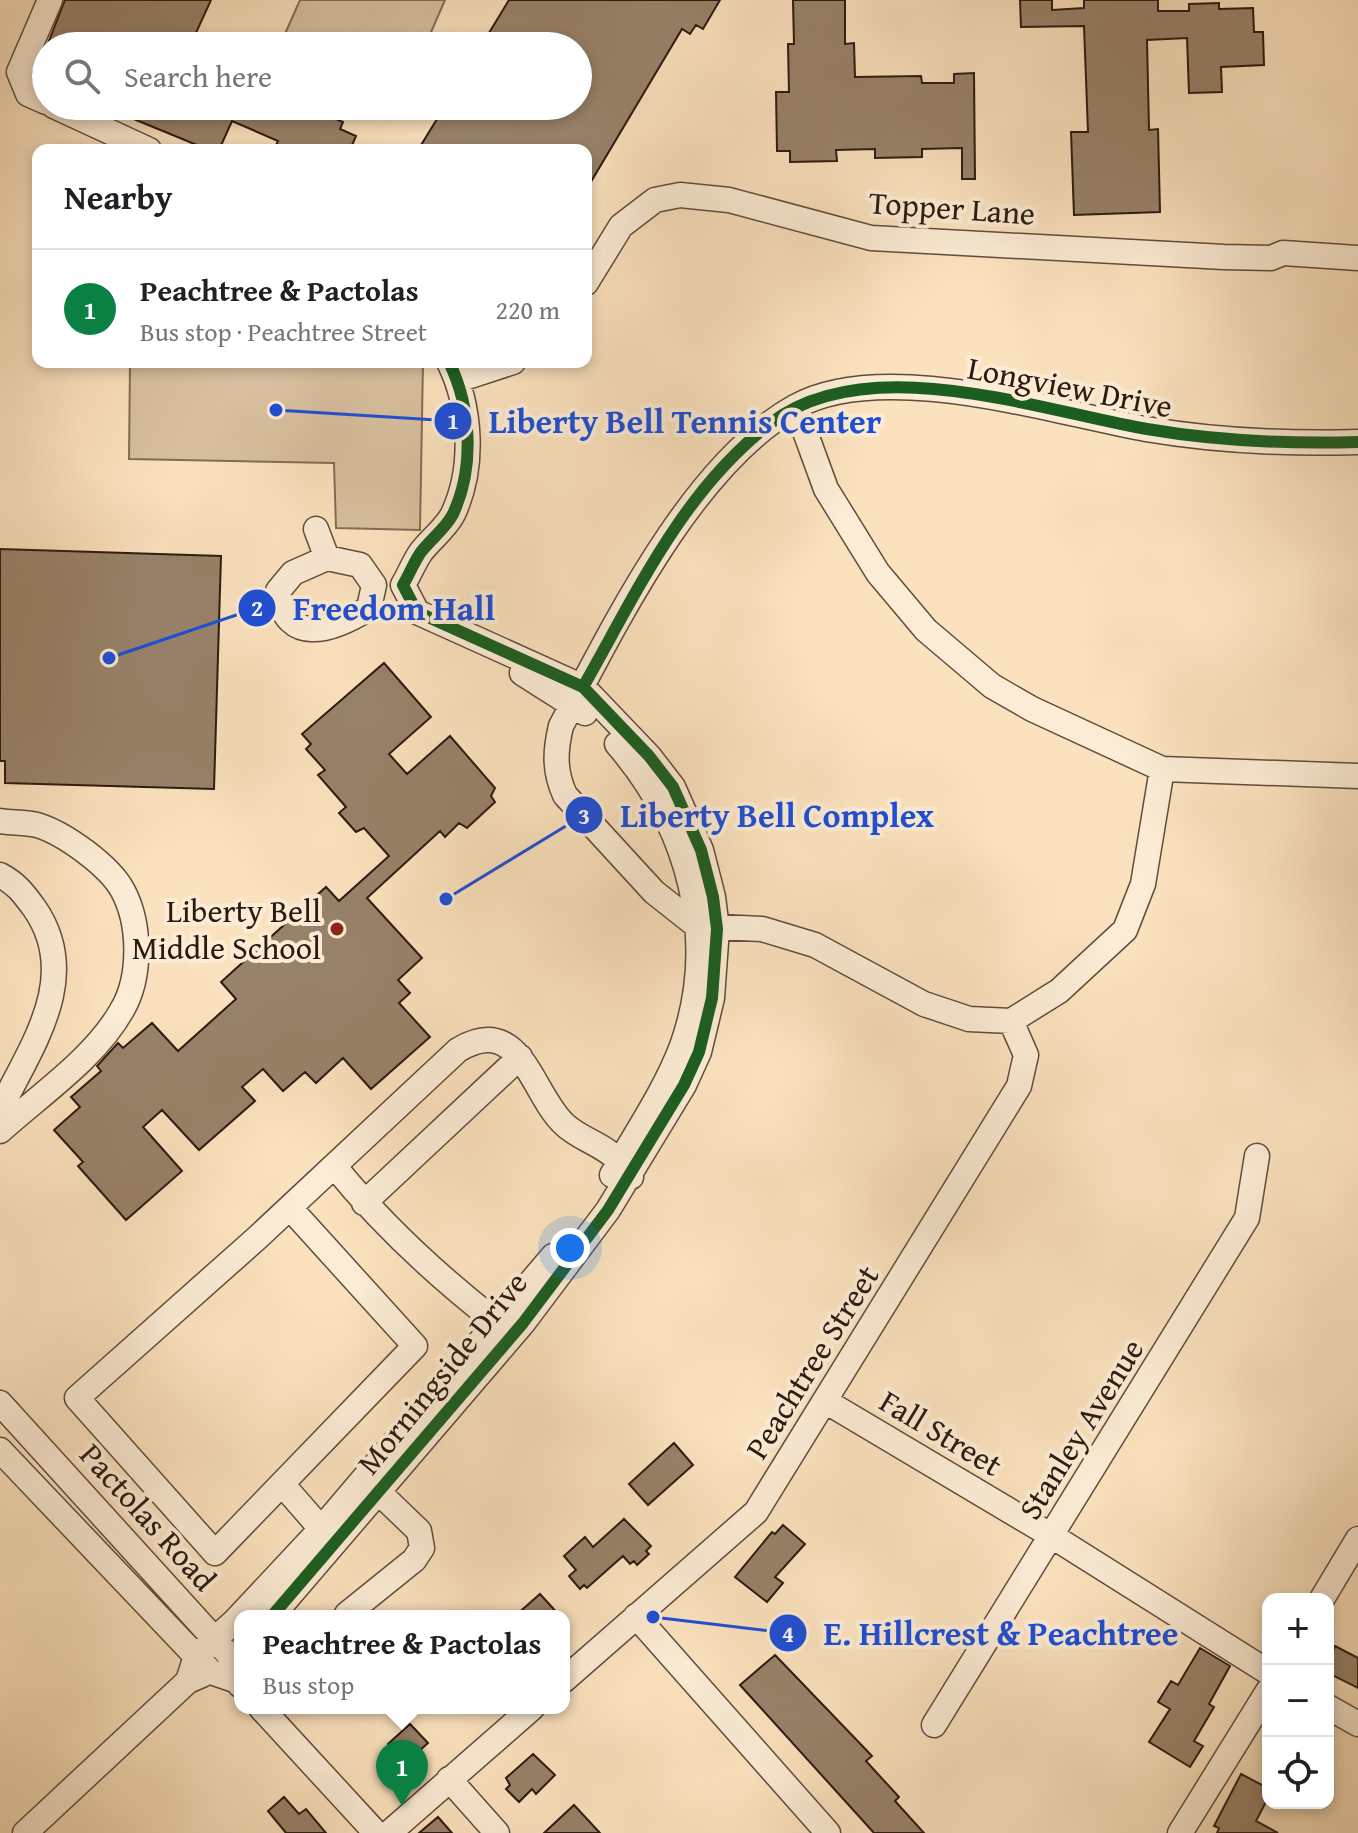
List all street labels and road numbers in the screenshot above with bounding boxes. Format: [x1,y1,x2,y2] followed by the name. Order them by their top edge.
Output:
[867,178,1037,237] street label: Topper Lane
[964,344,1176,429] street label: Longview Drive
[733,1256,890,1468] street label: Peachtree Street
[345,1261,538,1484] street label: Morningside Drive
[1006,1329,1155,1528] street label: Stanley Avenue
[871,1378,1011,1488] street label: Fall Street
[69,1432,228,1601] street label: Pactolas Road

